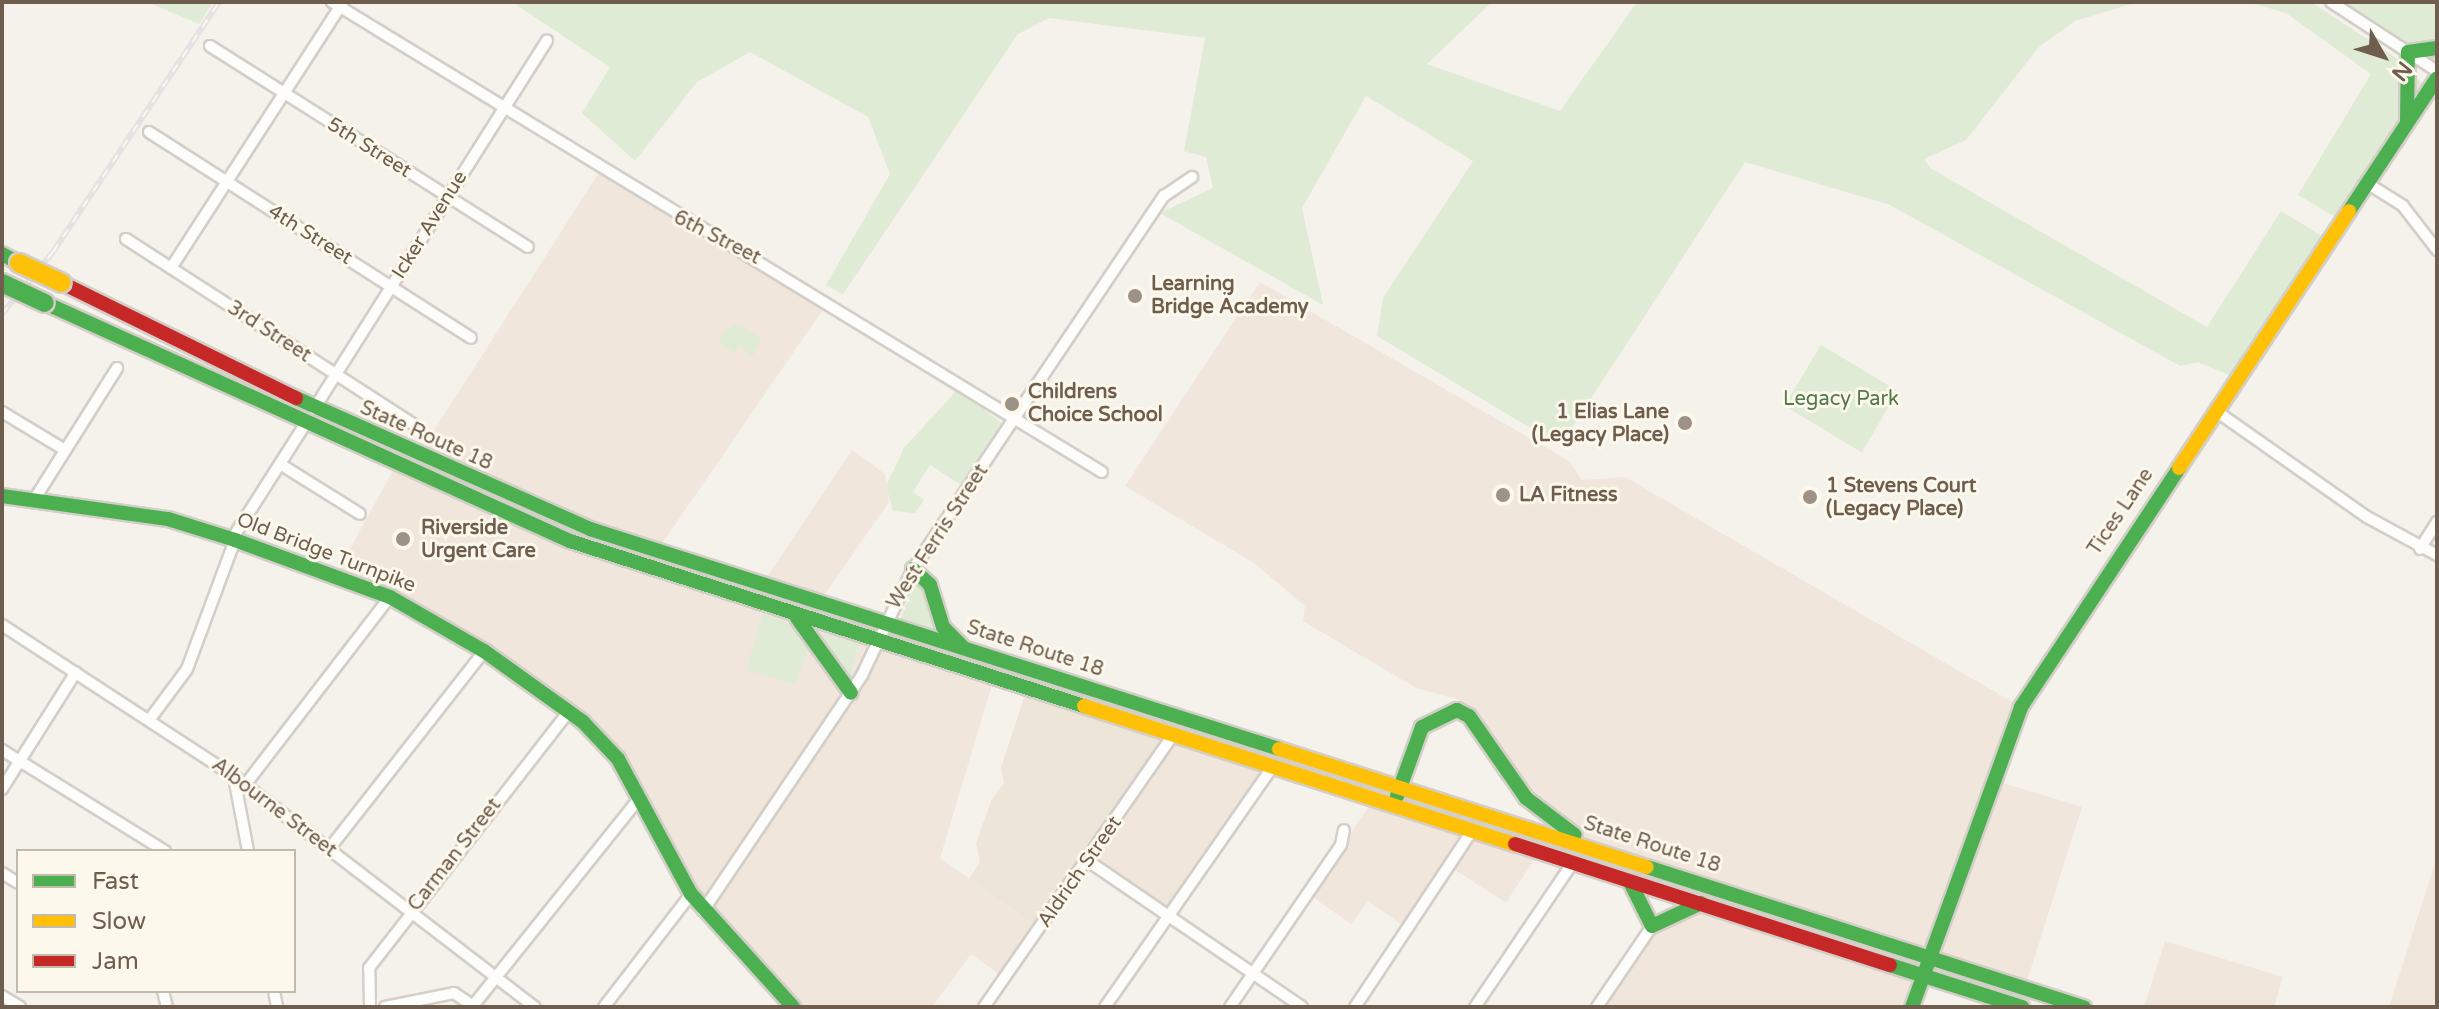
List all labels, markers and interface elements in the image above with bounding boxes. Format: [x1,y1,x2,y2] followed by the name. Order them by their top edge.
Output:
[2343,16,2423,96] north arrow
[2386,56,2417,86] text: N
[322,113,416,183] street label: 5th Street
[387,167,473,283] street label: Icker Avenue
[263,200,357,270] street label: 4th Street
[669,206,765,270] street label: 6th Street
[1151,272,1309,319] place label: Learning Bridge Academy
[1126,287,1144,305] marker: Learning Bridge Academy
[223,296,315,368] street label: 3rd Street
[1028,380,1163,427] place label: Childrens Choice School
[1783,387,1899,411] park label: Legacy Park
[1003,395,1021,413] marker: Childrens Choice School
[356,396,496,476] street label: State Route 18
[1532,400,1669,447] place label: 1 Elias Lane (Legacy Place)
[1676,414,1694,432] marker: 1 Elias Lane (Legacy Place)
[882,460,994,614] street label: West Ferris Street
[2083,464,2159,560] street label: Tices Lane
[1826,474,1976,521] place label: 1 Stevens Court (Legacy Place)
[1519,483,1617,507] place label: LA Fitness
[1494,486,1512,504] marker: LA Fitness
[1801,488,1819,506] marker: 1 Stevens Court (Legacy Place)
[233,508,419,598] street label: Old Bridge Turnpike
[421,516,536,563] place label: Riverside Urgent Care
[392,528,414,550] marker: Riverside Urgent Care
[964,616,1106,682] street label: State Route 18
[207,753,341,863] street label: Albourne Street
[403,794,507,916] street label: Carman Street
[1033,812,1127,932] street label: Aldrich Street
[1581,812,1723,878] street label: State Route 18
[16,849,296,993] legend
[92,867,139,896] text: Fast
[92,907,146,936] text: Slow
[92,947,139,976] text: Jam

